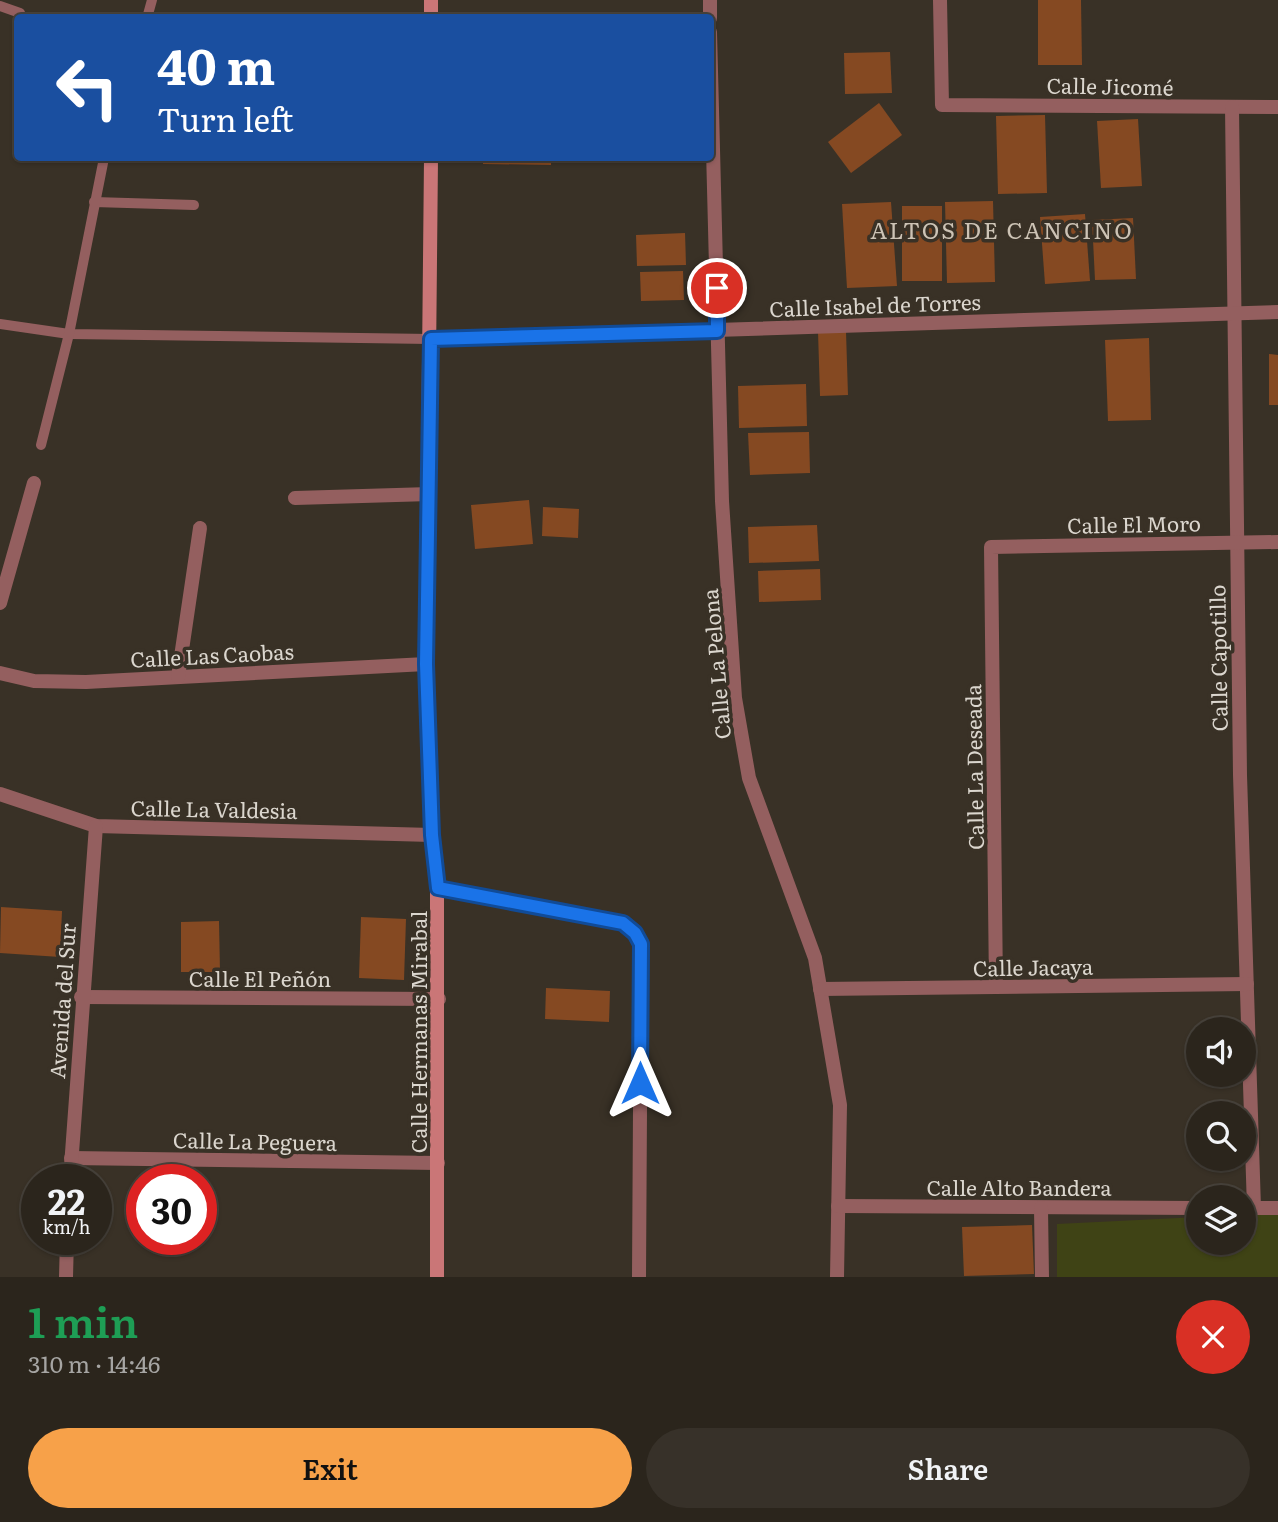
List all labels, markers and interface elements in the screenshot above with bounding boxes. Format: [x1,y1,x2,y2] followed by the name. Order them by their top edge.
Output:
[157,27,275,100] text: 40 m
[42,42,133,133] icon: left
[1046,68,1174,102] street label: Calle Jicomé
[157,94,294,142] text: Turn left
[870,212,1134,246] district label: ALTOS DE CANCINO
[687,258,747,318] pin
[698,269,736,307] icon: arrive
[769,285,981,323] street label: Calle Isabel de Torres
[1067,506,1201,540] street label: Calle El Moro
[1200,584,1234,732] street label: Calle Capotillo
[693,587,737,741] street label: Calle La Pelona
[129,634,295,674] street label: Calle Las Caobas
[956,683,990,850] street label: Calle La Deseada
[130,791,298,825] street label: Calle La Valdesia
[402,911,433,1153] street label: Calle Hermanas Mirabal
[40,922,82,1080] street label: Avenida del Sur
[972,949,1094,983] street label: Calle Jacaya
[189,962,331,993] street label: Calle El Peñón
[1186,1017,1256,1255] map controls
[1186,1017,1256,1087] button: sound
[603,1046,677,1120] position arrow
[1186,1101,1256,1171] button: search
[173,1123,338,1157] street label: Calle La Peguera
[126,1164,217,1255] speed limit sign: 30
[926,1171,1112,1202] street label: Calle Alto Bandera
[48,1174,85,1226] text: 22
[1186,1185,1256,1255] button: layers
[43,1213,90,1240] text: km/h
[28,1289,138,1351] text: 1 min
[1176,1300,1250,1374] button: close
[28,1346,160,1380] text: 310 m · 14:46
[28,1428,632,1508] button: Exit
[646,1428,1250,1508] button: Share

